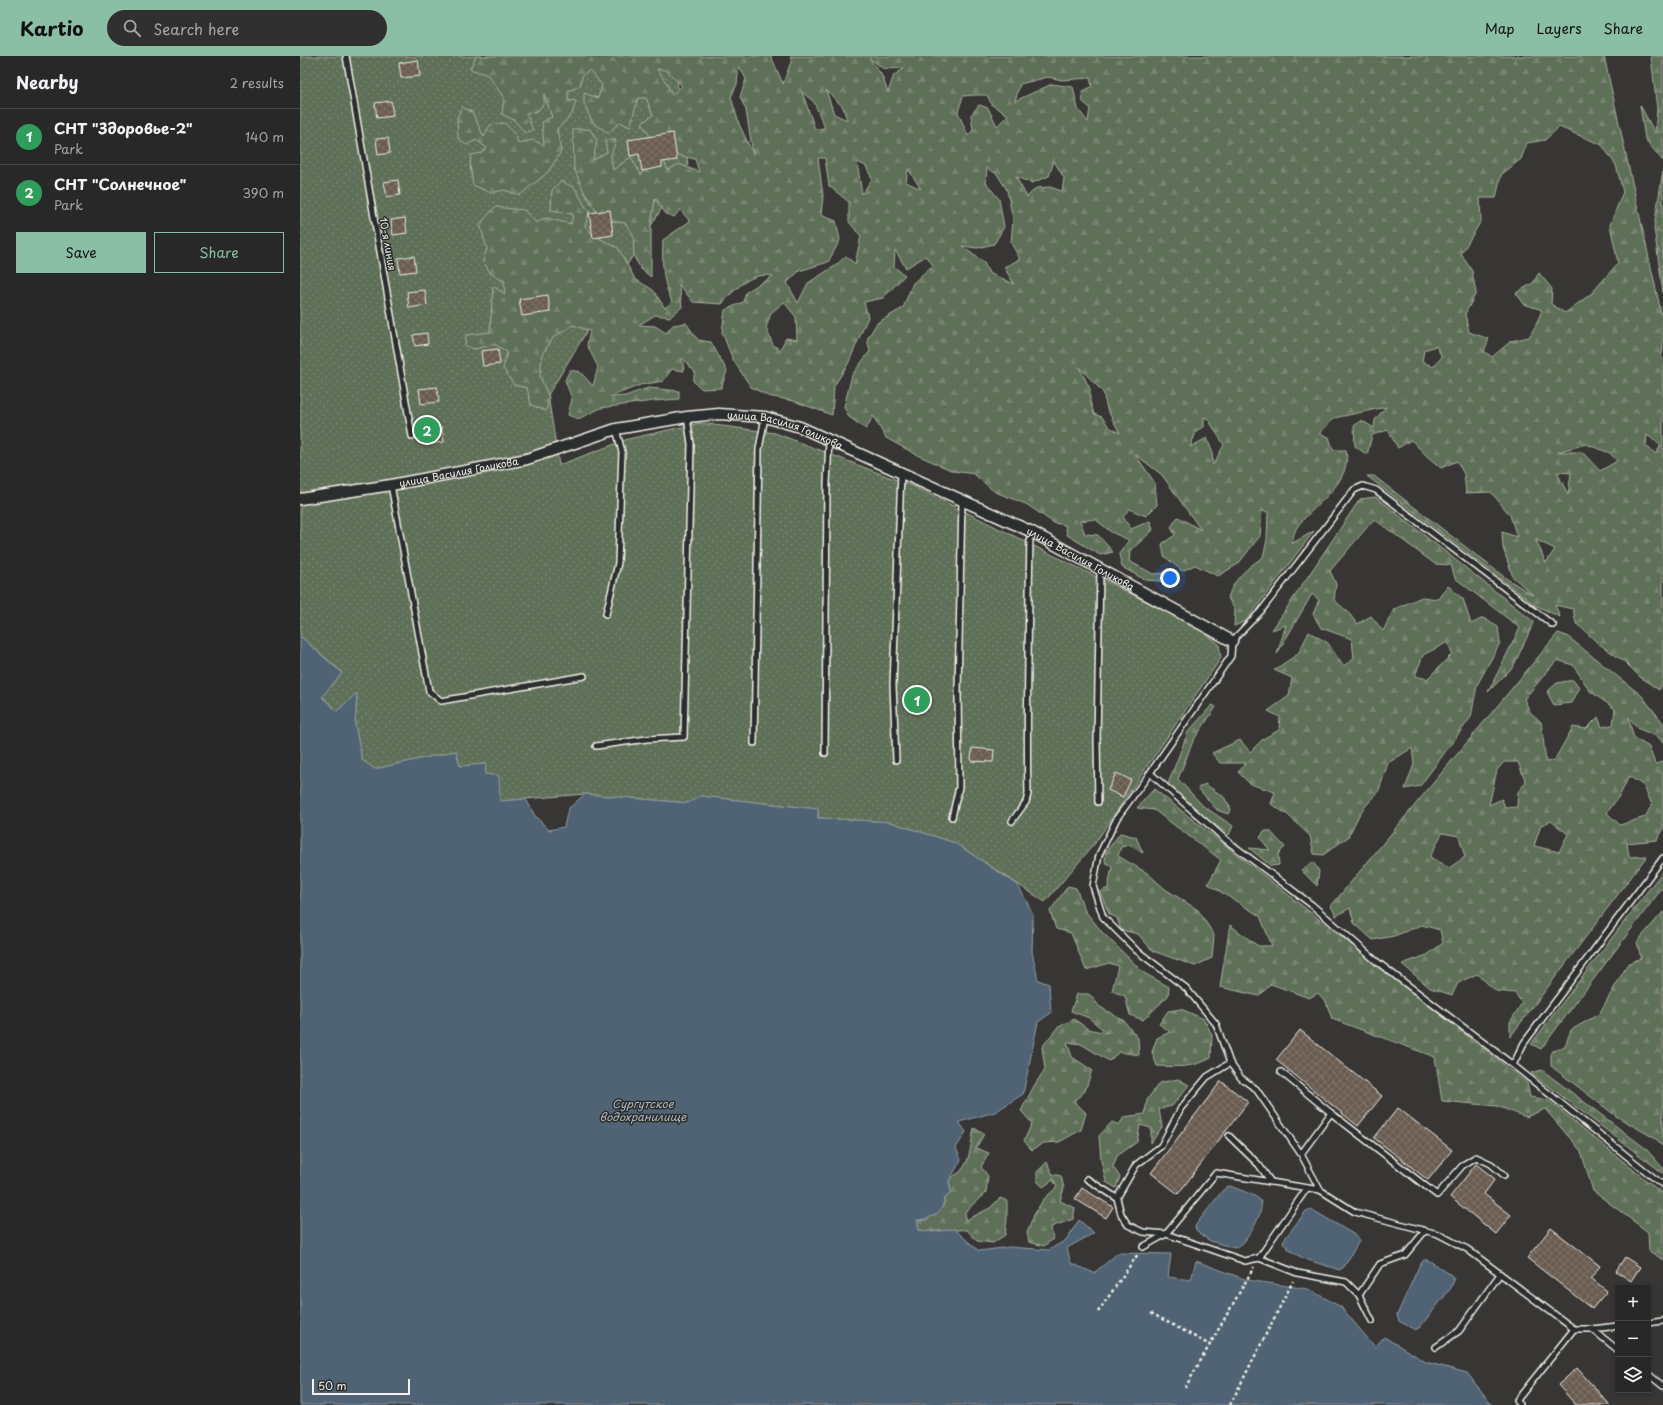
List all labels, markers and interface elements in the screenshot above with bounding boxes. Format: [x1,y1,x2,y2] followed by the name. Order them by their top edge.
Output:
[107,10,387,46] search box
[20,14,83,42] text: Kartio
[121,17,143,39] icon: search
[153,17,239,40] text: Search here
[1485,18,1515,39] text: Map
[1537,18,1582,39] text: Layers
[1604,18,1643,39] text: Share
[16,69,78,95] text: Nearby
[230,73,284,92] text: 2 results
[54,116,193,139] text: СНТ "Здоровье-2"
[26,127,32,146] text: 1
[245,127,284,146] text: 140 m
[54,139,83,158] text: Park
[54,172,186,195] text: СНТ "Солнечное"
[24,183,34,202] text: 2
[242,183,284,202] text: 390 m
[54,195,83,214] text: Park
[376,216,401,272] street label: 10-я линия
[16,232,146,273] button: Save
[154,232,284,273] button: Share
[726,407,846,453] street label: улица Василия Голикова
[414,415,440,445] pin: 2
[398,453,520,490] street label: улица Василия Голикова
[1024,522,1138,594] street label: улица Василия Голикова
[1160,568,1180,588] your location
[904,685,930,715] pin: 1
[600,1095,687,1125] water label: Сургутское водохранилище
[1615,1285,1651,1393] map controls
[1615,1285,1651,1321] button: +
[1615,1321,1651,1357] button: −
[1615,1357,1651,1393] button: layers
[312,1377,410,1396] scale bar
[318,1377,347,1394] text: 50 m

